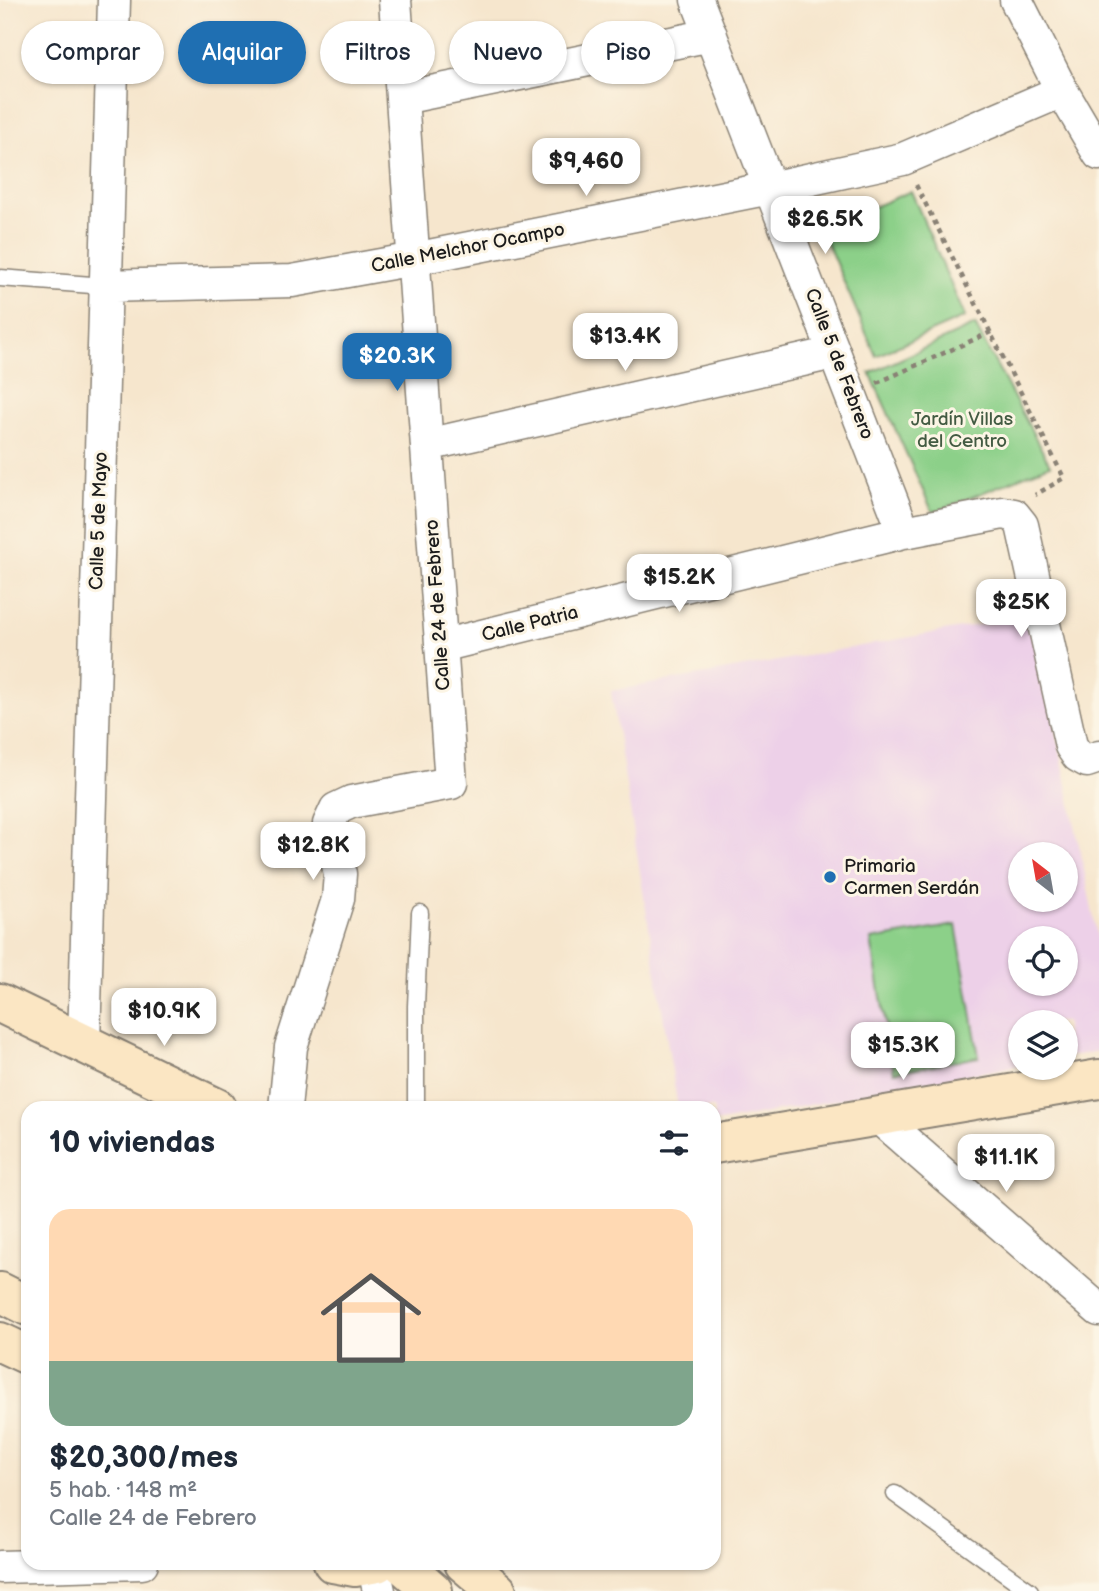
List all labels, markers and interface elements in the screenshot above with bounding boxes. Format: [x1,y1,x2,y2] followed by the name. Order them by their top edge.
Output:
[21,21,164,84] chip: Comprar
[178,21,306,84] chip: Alquilar
[320,21,435,84] chip: Filtros
[449,21,567,84] chip: Nuevo
[581,21,675,84] chip: Piso
[529,138,643,198] pin: $9,460
[548,147,624,175] text: $9,460
[768,196,882,256] pin: $26.5K
[787,205,863,233] text: $26.5K
[369,218,567,278] street label: Calle Melchor Ocampo
[800,285,878,443] street label: Calle 5 de Febrero
[568,314,682,373] pin: $13.4K
[589,322,661,350] text: $13.4K
[340,334,454,393] pin: $20.3K
[359,342,435,370] text: $20.3K
[911,408,1013,453] park label: Jardín Villas del Centro
[85,451,113,591] street label: Calle 5 de Mayo
[421,519,455,691] street label: Calle 24 de Febrero
[622,554,736,614] pin: $15.2K
[643,563,715,591] text: $15.2K
[980,580,1062,639] pin: $25K
[992,588,1050,616] text: $25K
[479,601,581,647] street label: Calle Patria
[256,822,370,882] pin: $12.8K
[276,831,350,859] text: $12.8K
[1008,842,1078,912] north arrow
[1008,842,1078,1080] map controls
[844,855,979,900] place label: Primaria Carmen Serdán
[822,869,838,885] marker: Primaria Carmen Serdán
[1008,926,1078,996] button: locate
[107,988,221,1048] pin: $10.9K
[127,997,201,1025] text: $10.9K
[1008,1010,1078,1080] button: layers
[846,1023,960,1082] pin: $15.3K
[867,1031,939,1059] text: $15.3K
[655,1124,693,1162] icon: filters
[49,1125,215,1161] text: 10 viviendas
[949,1134,1063,1194] pin: $11.1K
[974,1143,1038,1171] text: $11.1K
[308,1255,434,1381] icon: home
[49,1440,238,1476] text: $20,300/mes
[49,1476,197,1504] text: 5 hab. · 148 m²
[49,1504,257,1532] text: Calle 24 de Febrero

